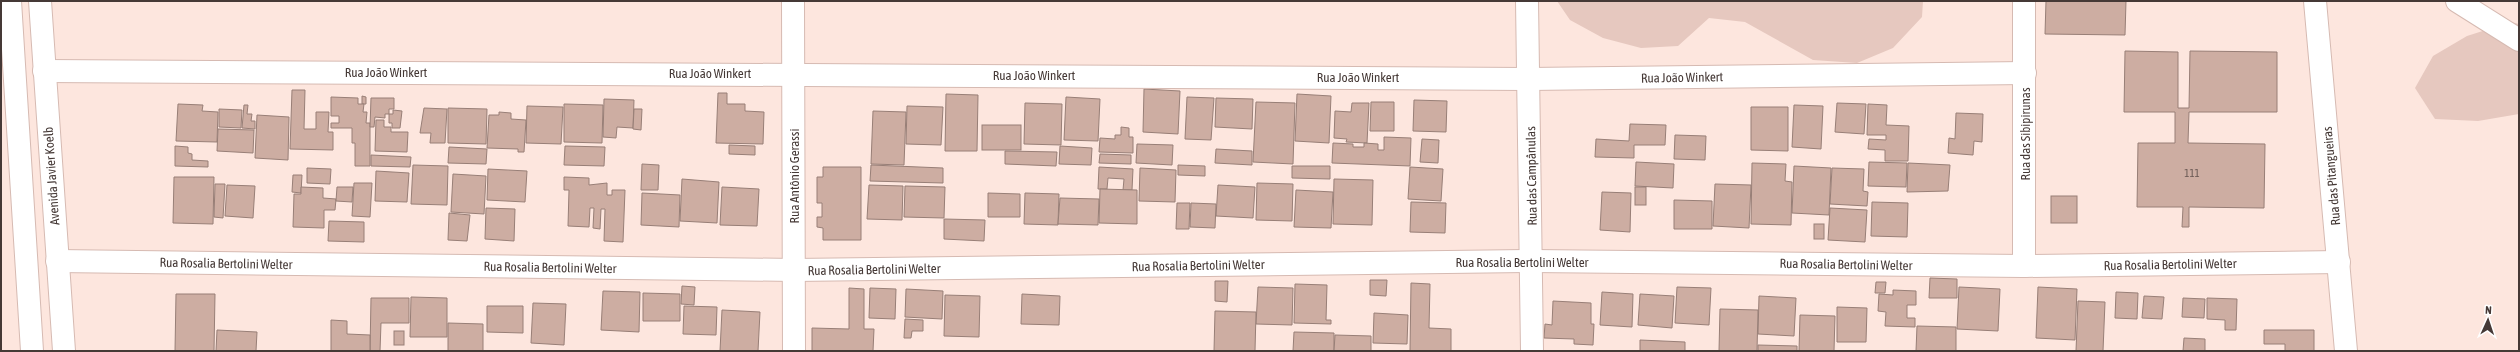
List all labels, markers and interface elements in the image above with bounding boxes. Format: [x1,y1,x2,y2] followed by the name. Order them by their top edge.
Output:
[345,65,427,80] street label: Rua João Winkert
[669,66,751,81] street label: Rua João Winkert
[993,68,1075,83] street label: Rua João Winkert
[1641,69,1724,86] street label: Rua João Winkert
[1317,70,1399,85] street label: Rua João Winkert
[2018,87,2033,181] street label: Rua das Sibipirunas
[2320,125,2343,226] street label: Rua das Pitangueiras
[41,126,62,226] street label: Avenida Javier Koelb
[1523,126,1540,226] street label: Rua das Campânulas
[787,129,802,223] street label: Rua Antônio Gerassi
[2184,167,2200,179] house number: 111
[159,255,293,272] street label: Rua Rosalia Bertolini Welter
[1456,255,1589,270] street label: Rua Rosalia Bertolini Welter
[1779,256,1913,273] street label: Rua Rosalia Bertolini Welter
[2103,256,2237,273] street label: Rua Rosalia Bertolini Welter
[1131,257,1265,274] street label: Rua Rosalia Bertolini Welter
[483,259,617,276] street label: Rua Rosalia Bertolini Welter
[807,261,941,278] street label: Rua Rosalia Bertolini Welter
[2468,300,2508,340] north arrow
[2485,304,2492,316] text: N

